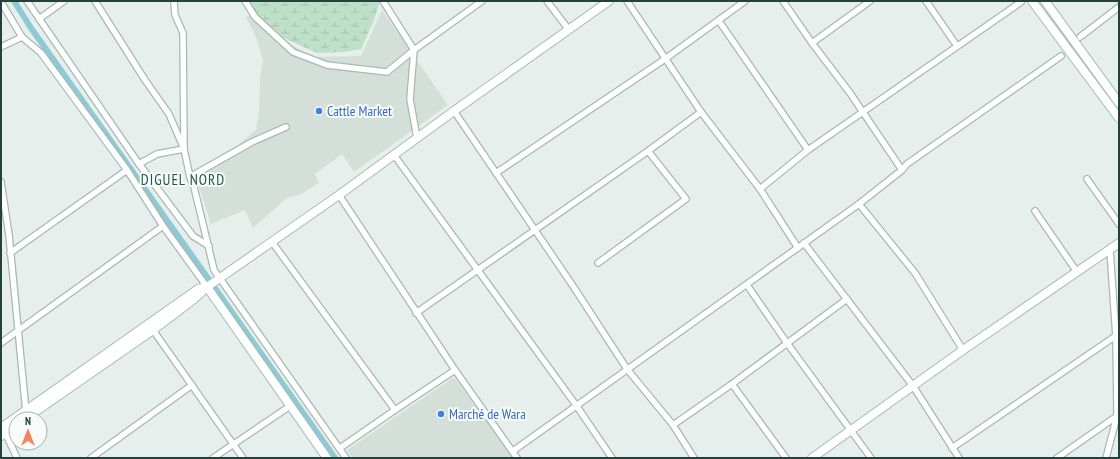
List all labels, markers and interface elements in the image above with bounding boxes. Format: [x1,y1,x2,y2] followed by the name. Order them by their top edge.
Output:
[327,102,392,120] place label: Cattle Market
[314,106,324,116] marker: Cattle Market
[141,170,225,189] district label: DIGUEL NORD
[449,405,526,423] place label: Marché de Wara
[436,409,446,419] marker: Marché de Wara
[8,411,48,451] north arrow
[25,414,31,428] text: N

